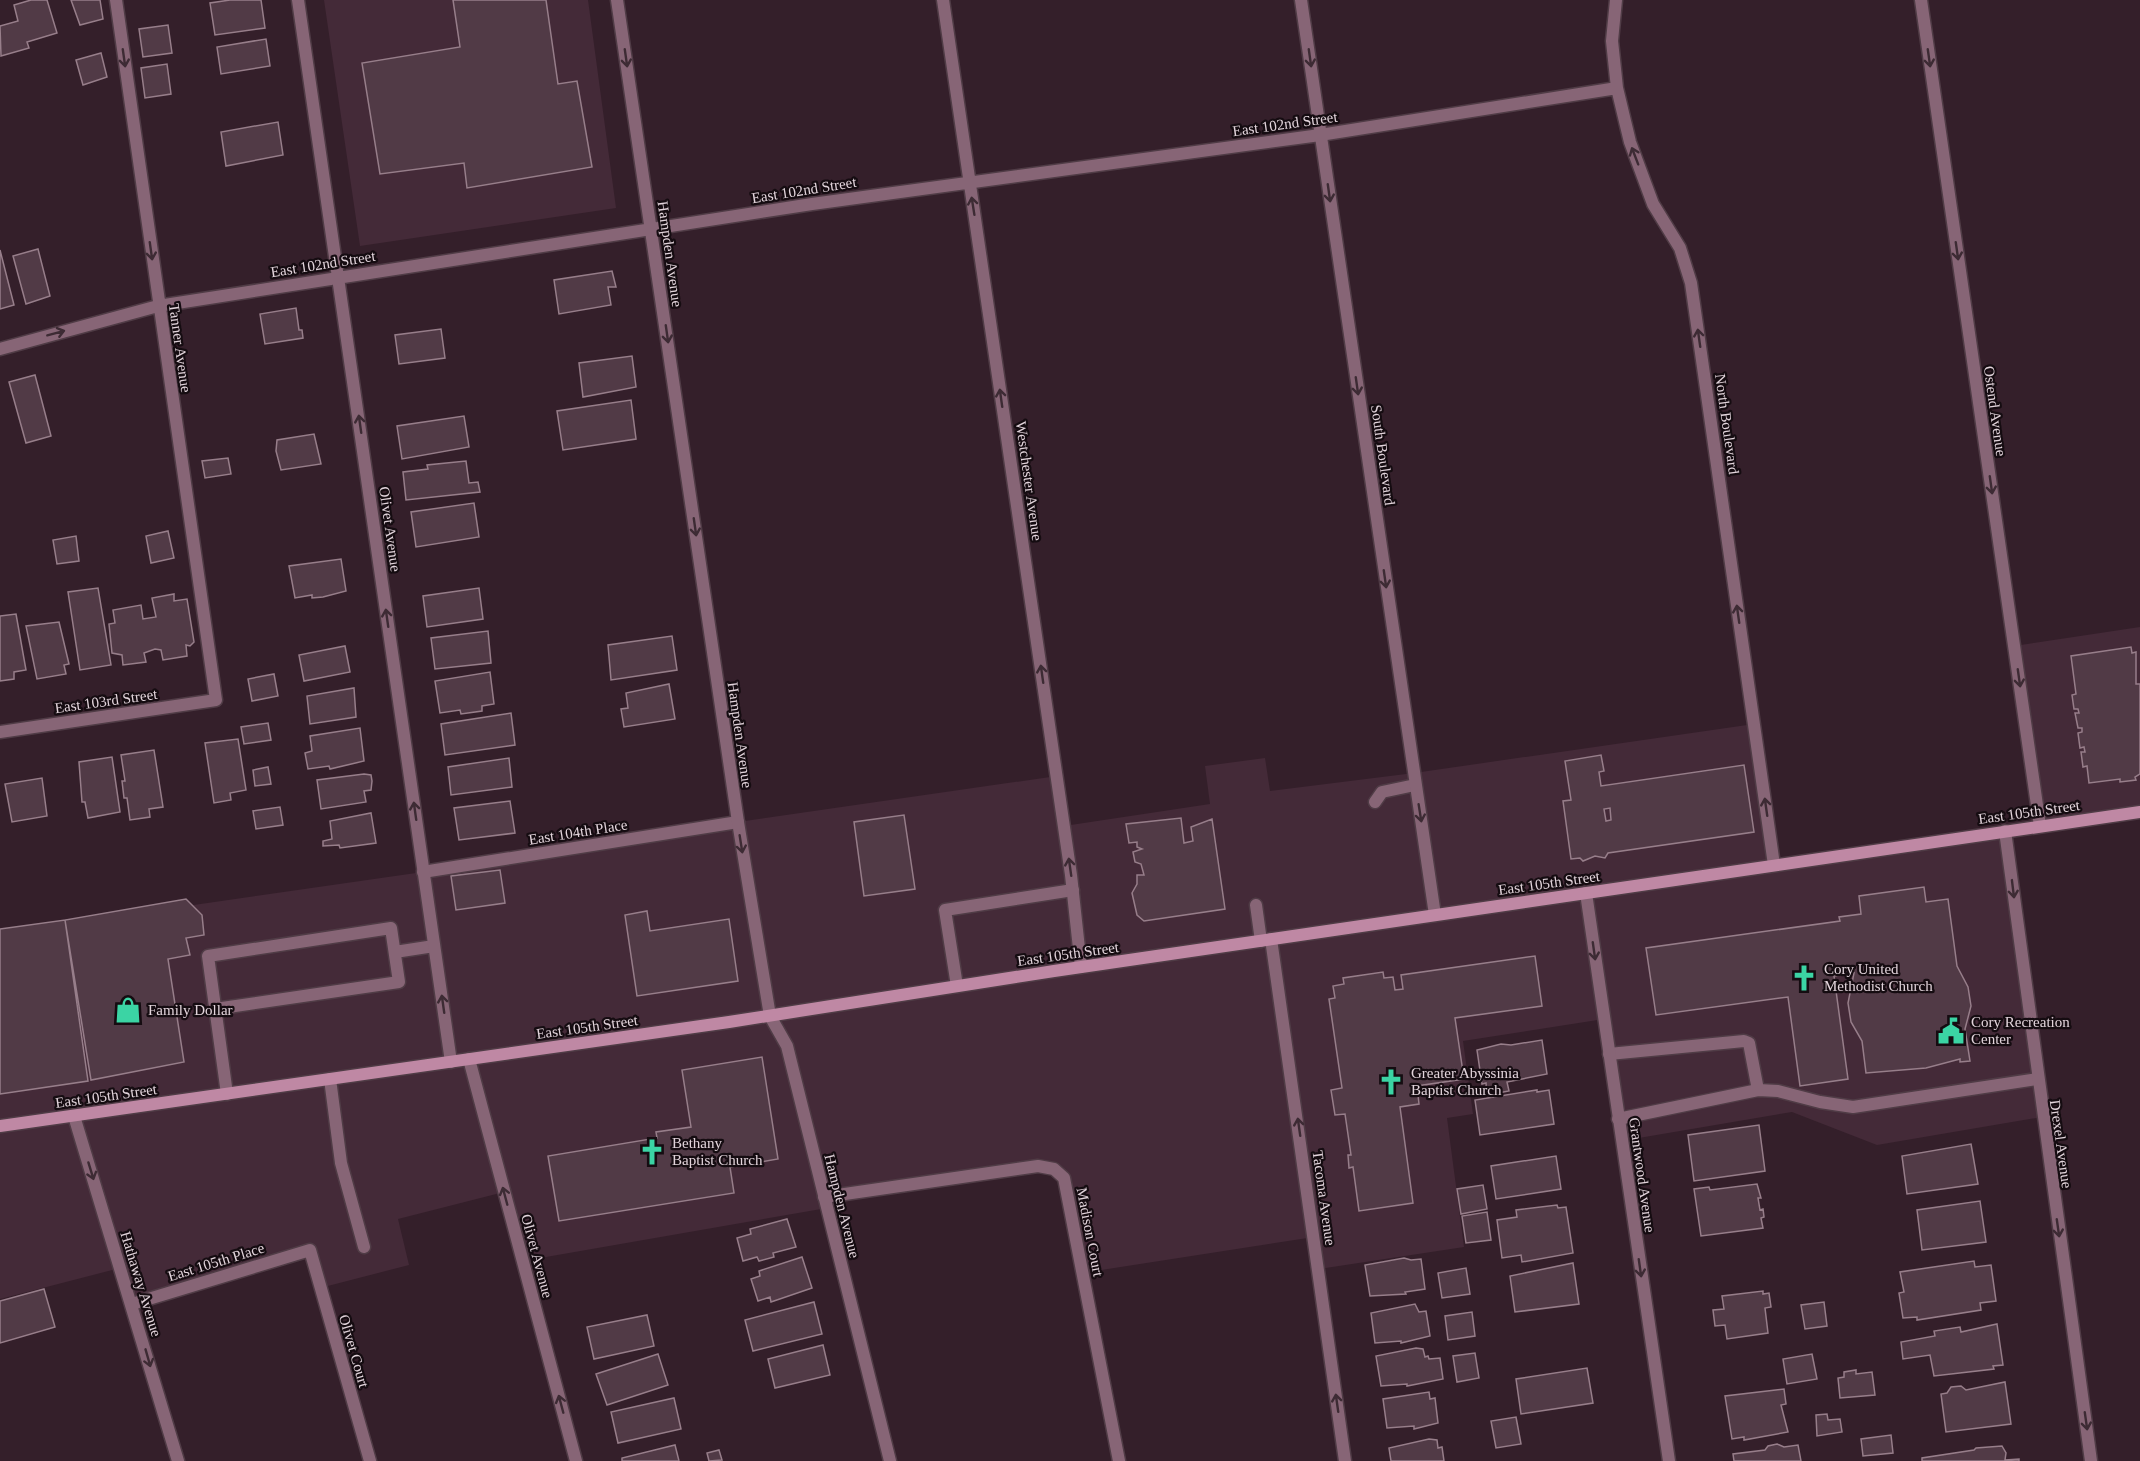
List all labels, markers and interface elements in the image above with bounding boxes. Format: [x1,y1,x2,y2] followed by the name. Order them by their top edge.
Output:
[620,47,631,67] one-way arrow
[118,48,129,67] one-way arrow
[1304,48,1315,67] one-way arrow
[1923,48,1934,67] one-way arrow
[1231,109,1339,139] street label: East 102nd Street
[1629,147,1640,166] one-way arrow
[750,174,858,206] street label: East 102nd Street
[1324,182,1335,202] one-way arrow
[967,196,978,216] one-way arrow
[655,200,685,308] street label: Hampden Avenue
[145,241,156,260] one-way arrow
[1951,241,1962,260] one-way arrow
[269,248,377,280] street label: East 102nd Street
[166,302,194,394] street label: Tanner Avenue
[661,323,672,343] one-way arrow
[47,327,66,339] one-way arrow
[1694,329,1705,348] one-way arrow
[1981,365,2009,457] street label: Ostend Avenue
[1712,373,1742,476] street label: North Boulevard
[1352,375,1363,395] one-way arrow
[996,389,1007,409] one-way arrow
[1368,404,1398,507] street label: South Boulevard
[354,415,365,435] one-way arrow
[1013,420,1045,542] street label: Westchester Avenue
[1985,475,1996,495] one-way arrow
[376,485,404,573] street label: Olivet Avenue
[689,516,700,536] one-way arrow
[1380,568,1391,588] one-way arrow
[1733,605,1744,625] one-way arrow
[382,608,393,628] one-way arrow
[1036,665,1047,685] one-way arrow
[2013,668,2024,688] one-way arrow
[725,681,755,789] street label: Hampden Avenue
[54,686,159,716] street label: East 103rd Street
[1977,797,2082,827] street label: East 105th Street
[1760,798,1771,818] one-way arrow
[409,801,420,821] one-way arrow
[1414,803,1425,822] one-way arrow
[527,816,629,848] street label: East 104th Place
[736,834,747,854] one-way arrow
[1065,858,1076,878] one-way arrow
[1497,868,1602,898] street label: East 105th Street
[2007,879,2018,898] one-way arrow
[1016,939,1121,969] street label: East 105th Street
[1589,940,1600,960] one-way arrow
[1824,961,1933,994] place label: Cory United Methodist Church
[1789,963,1819,993] church icon: Cory United Methodist Church
[437,994,448,1014] one-way arrow
[113,995,143,1025] shop icon: Family Dollar
[148,1002,233,1018] place label: Family Dollar
[535,1012,640,1042] street label: East 105th Street
[1971,1014,2070,1047] place label: Cory Recreation Center
[1936,1016,1966,1046] public building icon: Cory Recreation Center
[1411,1065,1519,1098] place label: Greater Abyssinia Baptist Church
[1376,1067,1406,1097] church icon: Greater Abyssinia Baptist Church
[54,1081,159,1111] street label: East 105th Street
[2047,1099,2075,1190] street label: Drexel Avenue
[1626,1116,1658,1234] street label: Grantwood Avenue
[1293,1117,1304,1137] one-way arrow
[672,1135,763,1168] place label: Bethany Baptist Church
[637,1137,667,1167] church icon: Bethany Baptist Church
[1309,1149,1339,1247] street label: Tacoma Avenue
[821,1152,863,1260] street label: Hampden Avenue
[86,1161,97,1180] one-way arrow
[1074,1186,1107,1279] street label: Madison Court
[499,1187,511,1206] one-way arrow
[518,1212,556,1300] street label: Olivet Avenue
[2053,1218,2064,1237] one-way arrow
[117,1229,165,1339] street label: Hathaway Avenue
[166,1240,266,1284] street label: East 105th Place
[1635,1258,1646,1278] one-way arrow
[336,1313,372,1390] street label: Olivet Court
[143,1348,154,1367] one-way arrow
[1332,1394,1343,1413] one-way arrow
[555,1395,566,1414] one-way arrow
[2080,1411,2091,1430] one-way arrow

